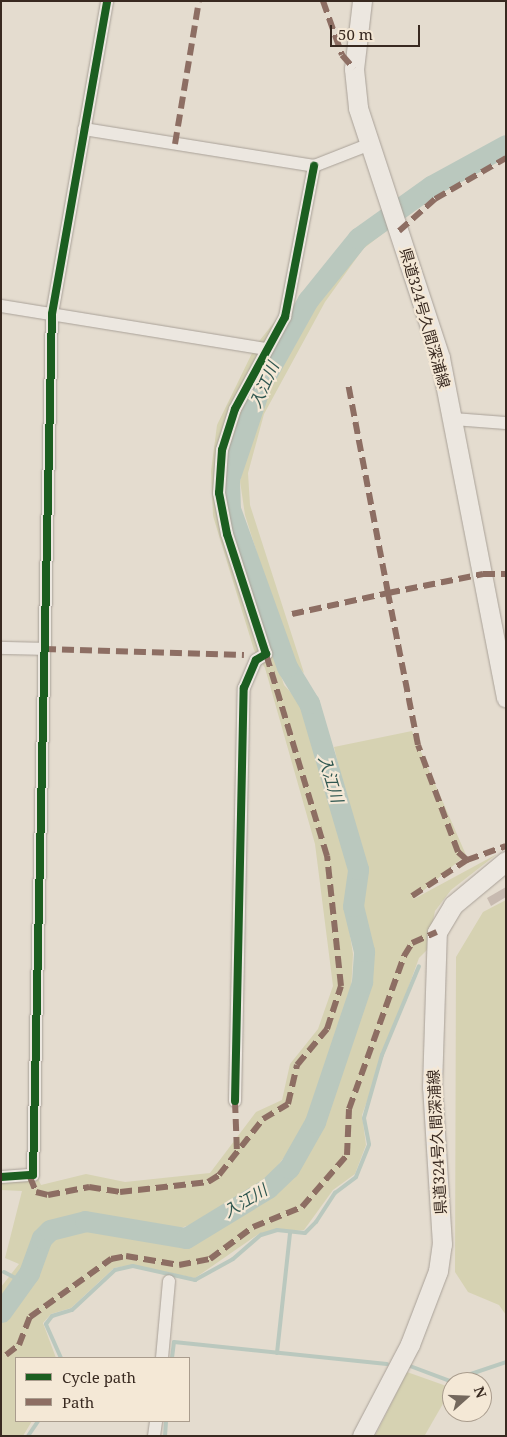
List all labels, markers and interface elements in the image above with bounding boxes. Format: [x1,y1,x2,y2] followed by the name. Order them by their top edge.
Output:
[332,15,422,47] scale bar
[338,24,373,44] text: 50 m
[396,246,454,390] street label: 県道324号久間深浦線
[245,359,283,411] water label: 入江川
[315,753,347,805] water label: 入江川
[424,1069,450,1215] street label: 県道324号久間深浦線
[219,1180,271,1222] water label: 入江川
[15,1357,190,1422] legend
[62,1367,136,1387] text: Cycle path
[442,1372,492,1422] north arrow
[470,1384,491,1400] text: N
[62,1392,94,1412] text: Path

